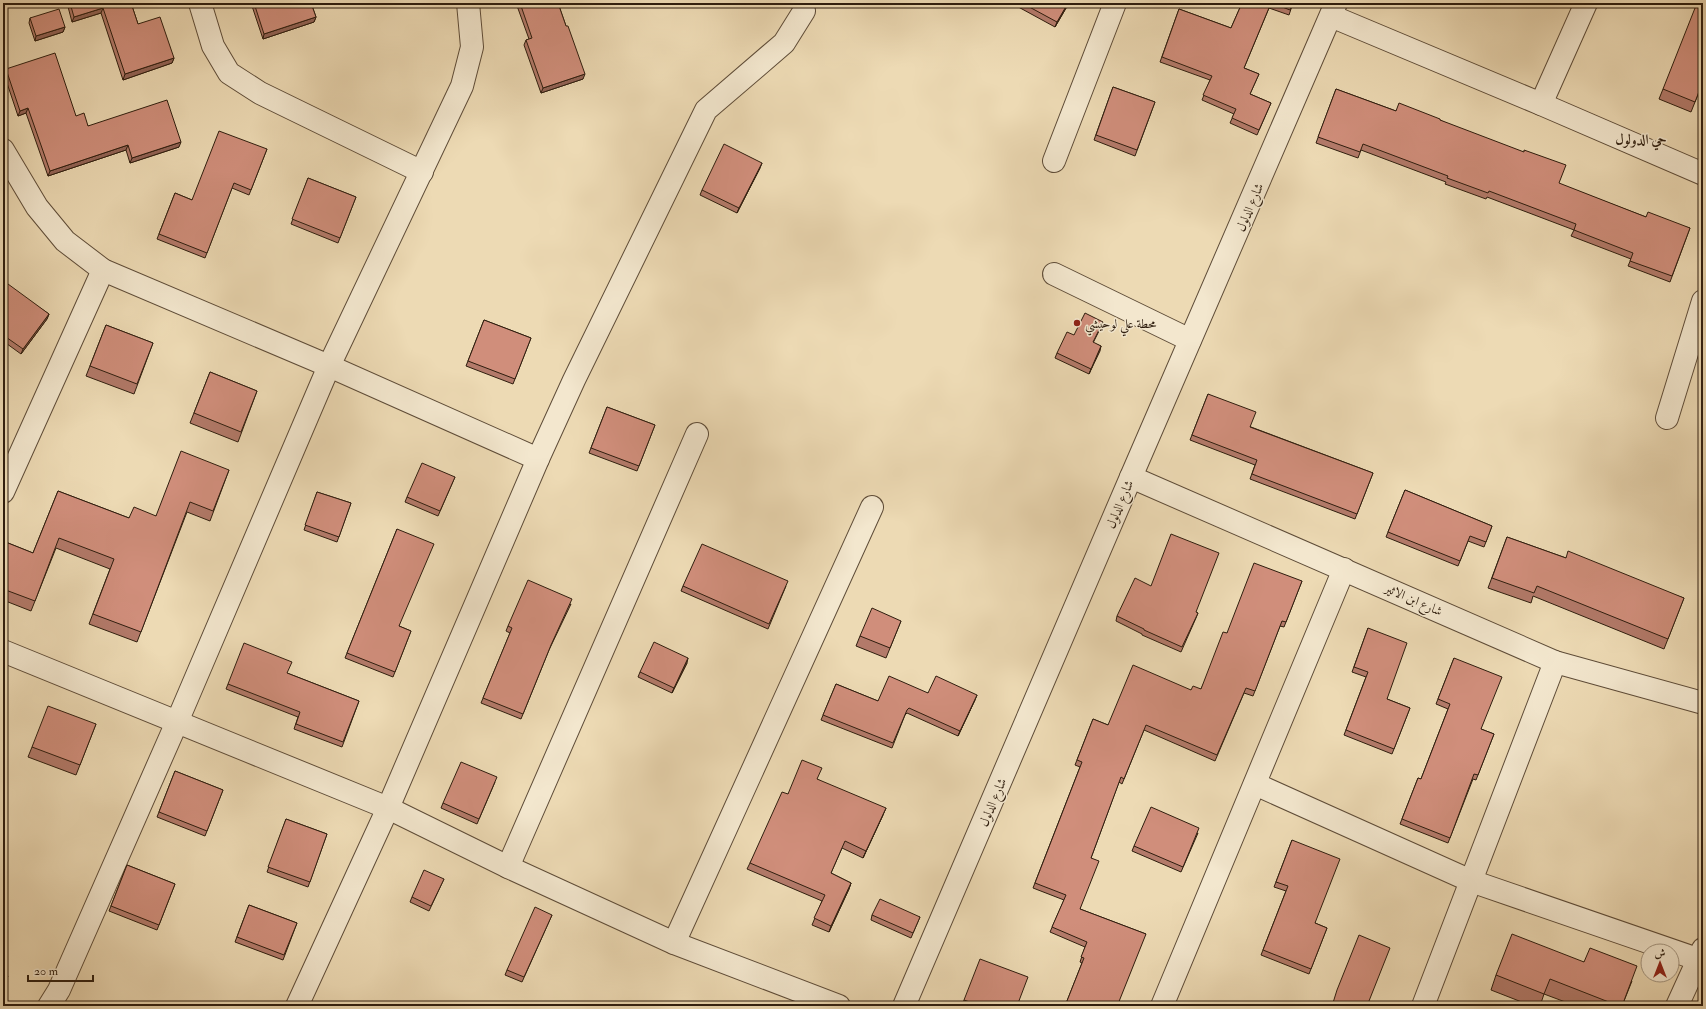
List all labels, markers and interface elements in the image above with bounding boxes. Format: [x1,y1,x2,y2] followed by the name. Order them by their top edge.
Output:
[1615,131,1667,151] district label: حي الدولول
[1233,181,1270,235] street label: شارع الدلول
[1085,316,1157,337] place label: محطة علي لوحيشي
[1072,318,1082,328] marker: محطة علي لوحيشي
[1103,478,1140,532] street label: شارع الدلول
[1379,579,1445,622] street label: شارع ابن الاثير
[976,776,1013,830] street label: شارع الدلول
[1640,943,1680,983] north arrow
[1655,947,1666,960] text: ش
[28,957,93,983] scale bar
[34,964,59,979] text: 20 m

